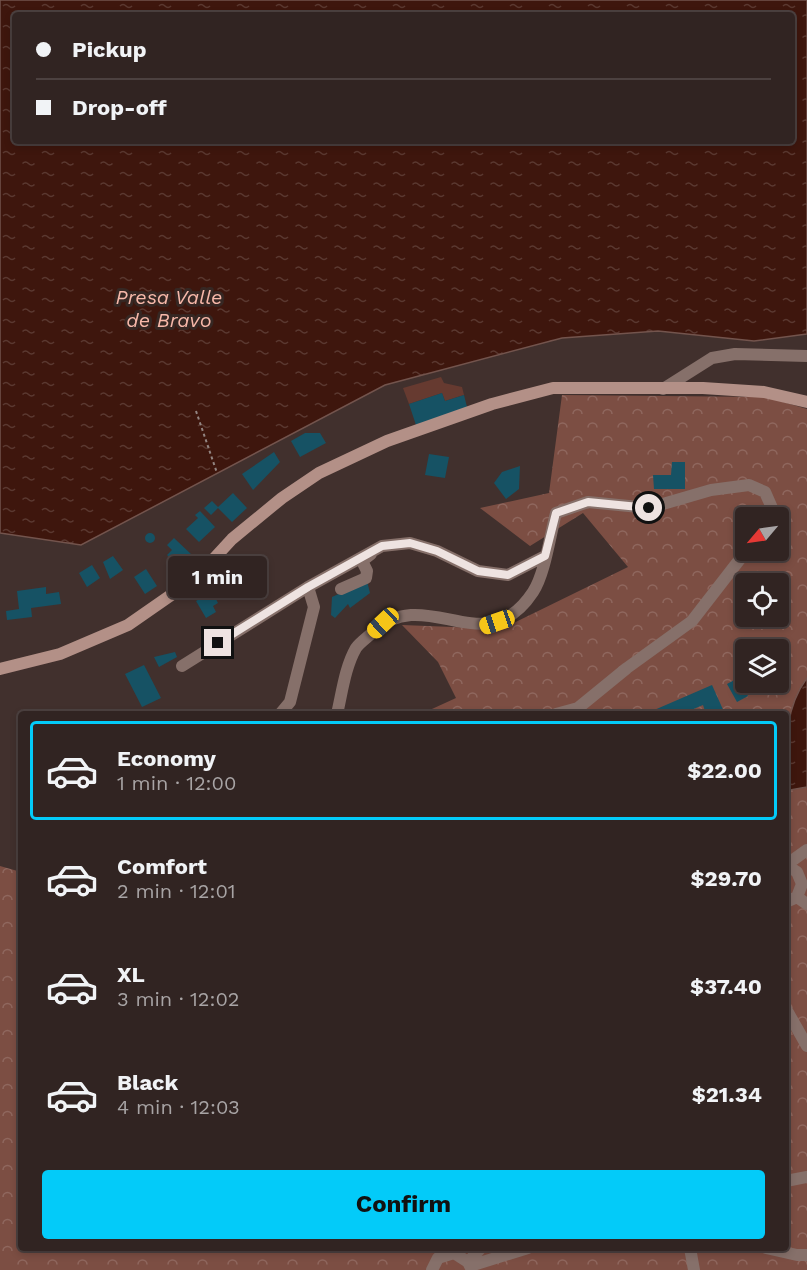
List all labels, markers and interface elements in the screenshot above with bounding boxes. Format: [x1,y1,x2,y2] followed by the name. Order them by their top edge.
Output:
[72,37,147,62] text: Pickup
[72,95,167,120] text: Drop-off
[116,285,222,332] water label: Presa Valle de Bravo
[635,494,662,521] route start
[735,507,789,561] north arrow
[735,507,789,693] map controls
[168,556,268,598] callout: 1 min
[192,565,243,589] text: 1 min
[735,573,789,627] button: locate
[364,604,402,642] car
[477,608,517,636] car
[204,629,231,656] route end
[735,639,789,693] button: layers
[45,744,99,798] icon: car
[117,746,216,771] text: Economy
[687,758,762,783] text: $22.00
[117,771,236,795] text: 1 min · 12:00
[45,852,99,906] icon: car
[117,854,207,879] text: Comfort
[690,866,762,891] text: $29.70
[117,879,236,903] text: 2 min · 12:01
[45,960,99,1014] icon: car
[117,962,145,987] text: XL
[690,974,762,999] text: $37.40
[117,987,239,1011] text: 3 min · 12:02
[45,1068,99,1122] icon: car
[117,1070,178,1095] text: Black
[692,1082,762,1107] text: $21.34
[117,1095,240,1119] text: 4 min · 12:03
[42,1170,765,1239] button: Confirm

